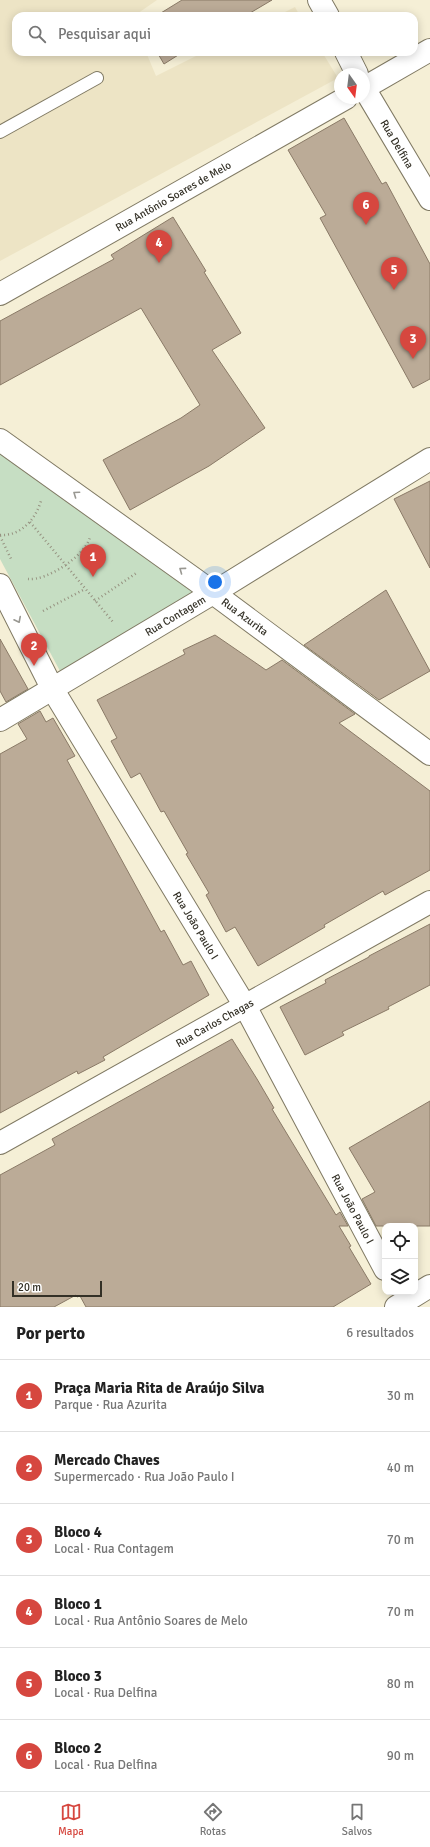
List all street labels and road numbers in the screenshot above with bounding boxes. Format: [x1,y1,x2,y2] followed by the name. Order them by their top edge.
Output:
[377,117,416,171] street label: Rua Delfina
[113,158,234,234] street label: Rua Antônio Soares de Melo
[143,593,208,639] street label: Rua Contagem
[219,595,271,639] street label: Rua Azurita
[170,889,221,962] street label: Rua João Paulo I
[174,996,256,1050] street label: Rua Carlos Chagas
[329,1172,376,1246] street label: Rua João Paulo I

